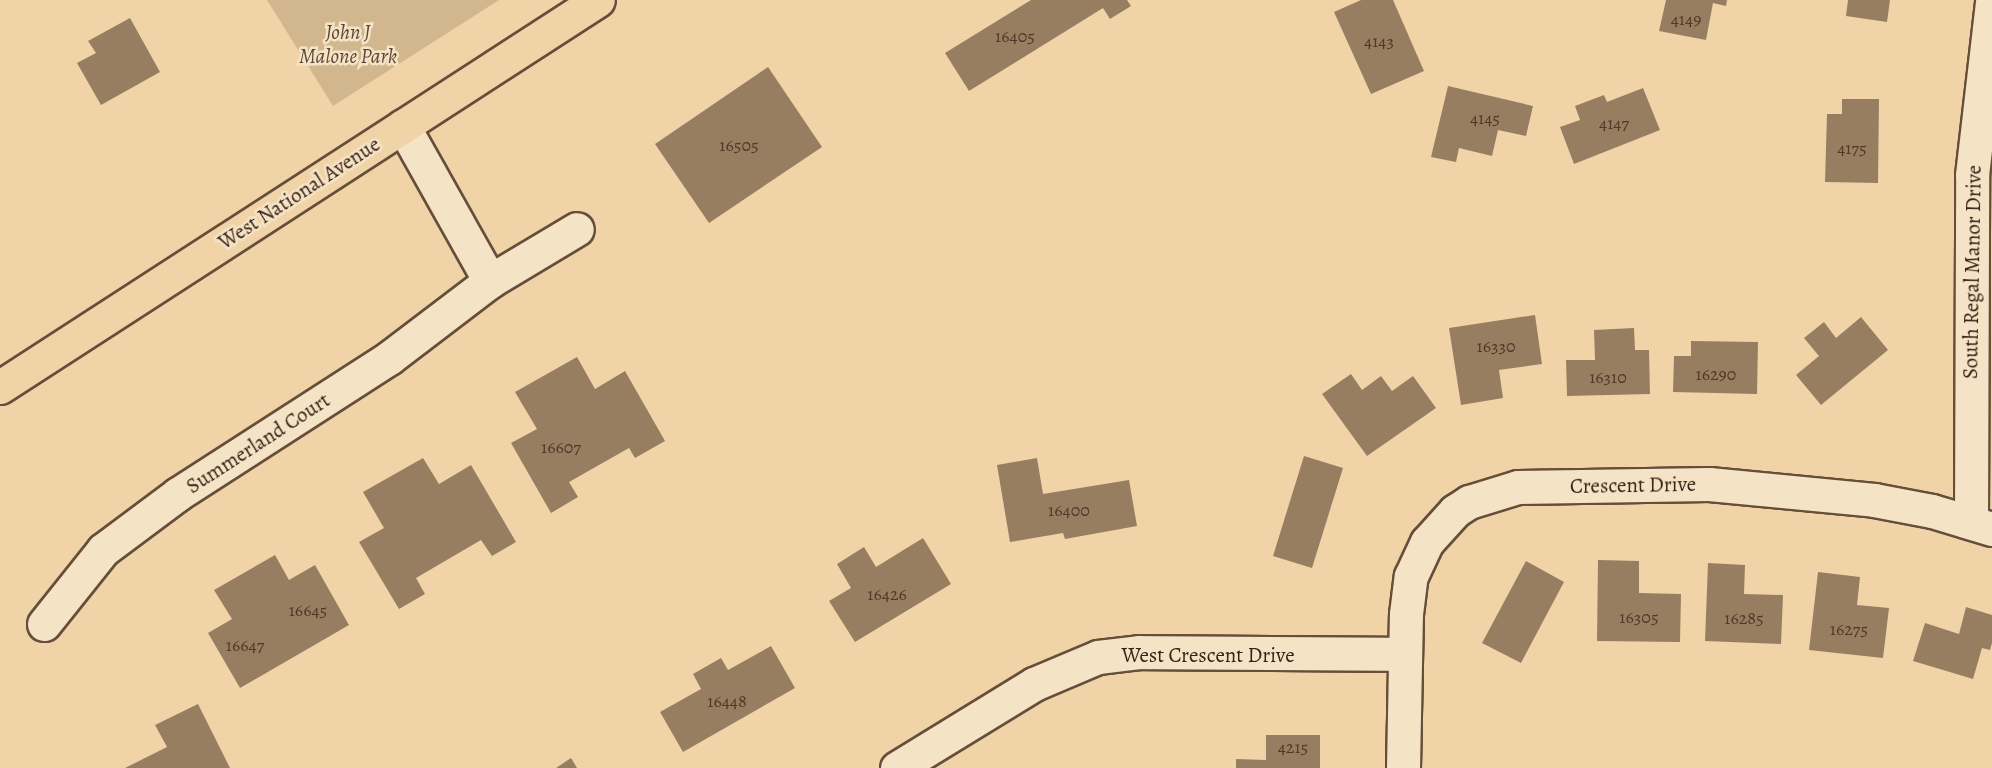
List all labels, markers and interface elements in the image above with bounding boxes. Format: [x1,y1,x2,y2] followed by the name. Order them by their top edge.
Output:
[1671,8,1701,30] house number: 4149
[299,19,397,69] park label: John J Malone Park
[995,25,1035,47] house number: 16405
[1364,30,1394,52] house number: 4143
[1470,107,1500,129] house number: 4145
[1599,112,1629,134] house number: 4147
[213,131,385,255] street label: West National Avenue
[719,134,759,156] house number: 16505
[1837,137,1867,159] house number: 4175
[1958,165,1986,379] street label: South Regal Manor Drive
[1476,335,1516,357] house number: 16330
[1696,363,1736,385] house number: 16290
[1589,366,1627,388] house number: 16310
[181,387,335,499] street label: Summerland Court
[541,436,581,458] house number: 16607
[1570,471,1696,499] street label: Crescent Drive
[1048,499,1090,521] house number: 16400
[867,583,907,605] house number: 16426
[289,599,327,621] house number: 16645
[1619,606,1659,628] house number: 16305
[1724,607,1764,629] house number: 16285
[1830,618,1868,640] house number: 16275
[226,634,264,656] house number: 16647
[1121,642,1295,668] street label: West Crescent Drive
[707,690,747,712] house number: 16448
[1278,736,1308,758] house number: 4215

